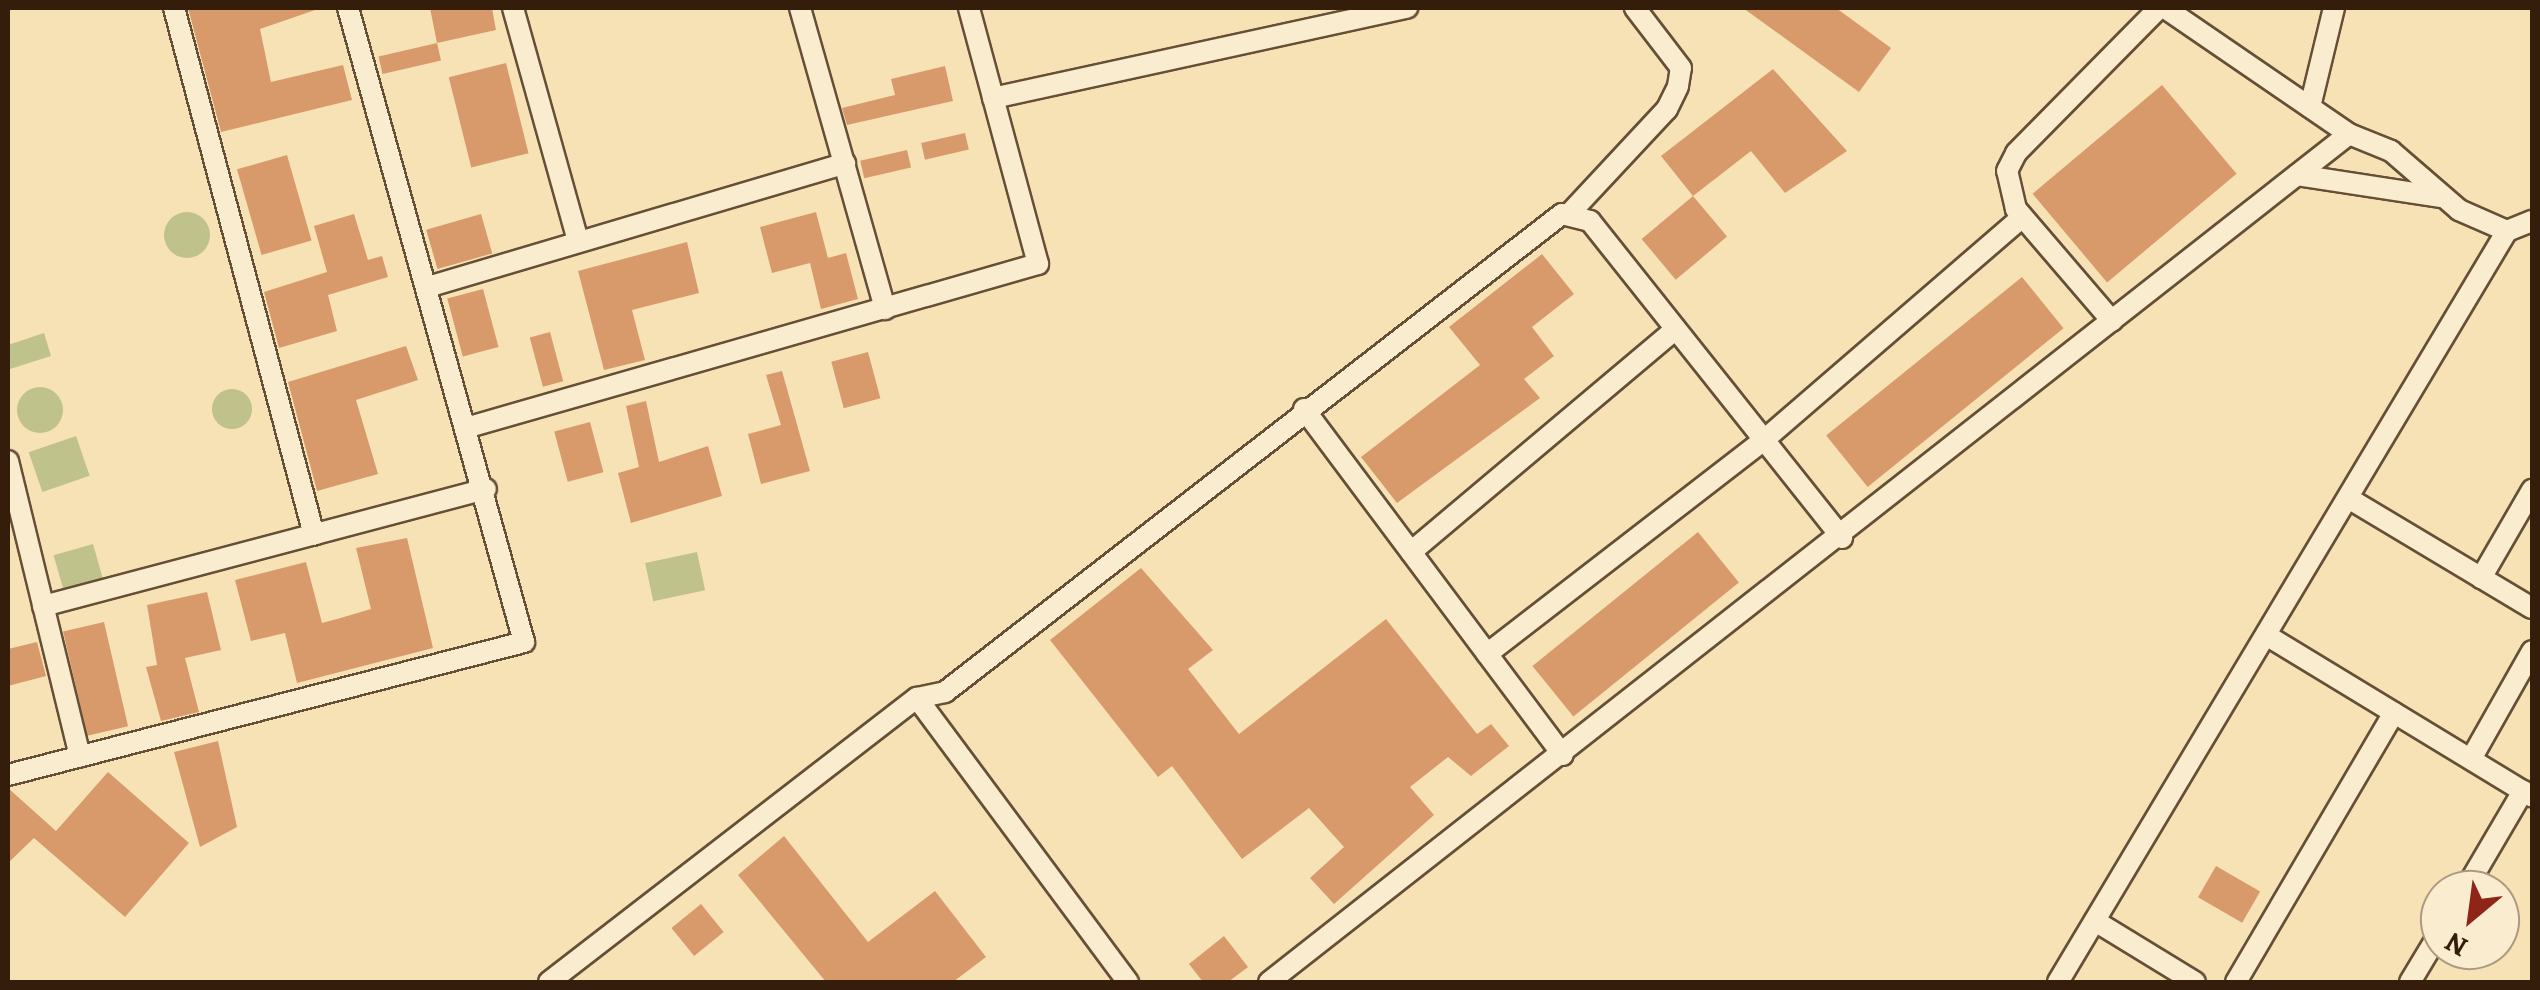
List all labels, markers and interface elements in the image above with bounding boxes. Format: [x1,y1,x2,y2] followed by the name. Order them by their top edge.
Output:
[2420,870,2520,970] north arrow
[2438,923,2475,966] text: N

